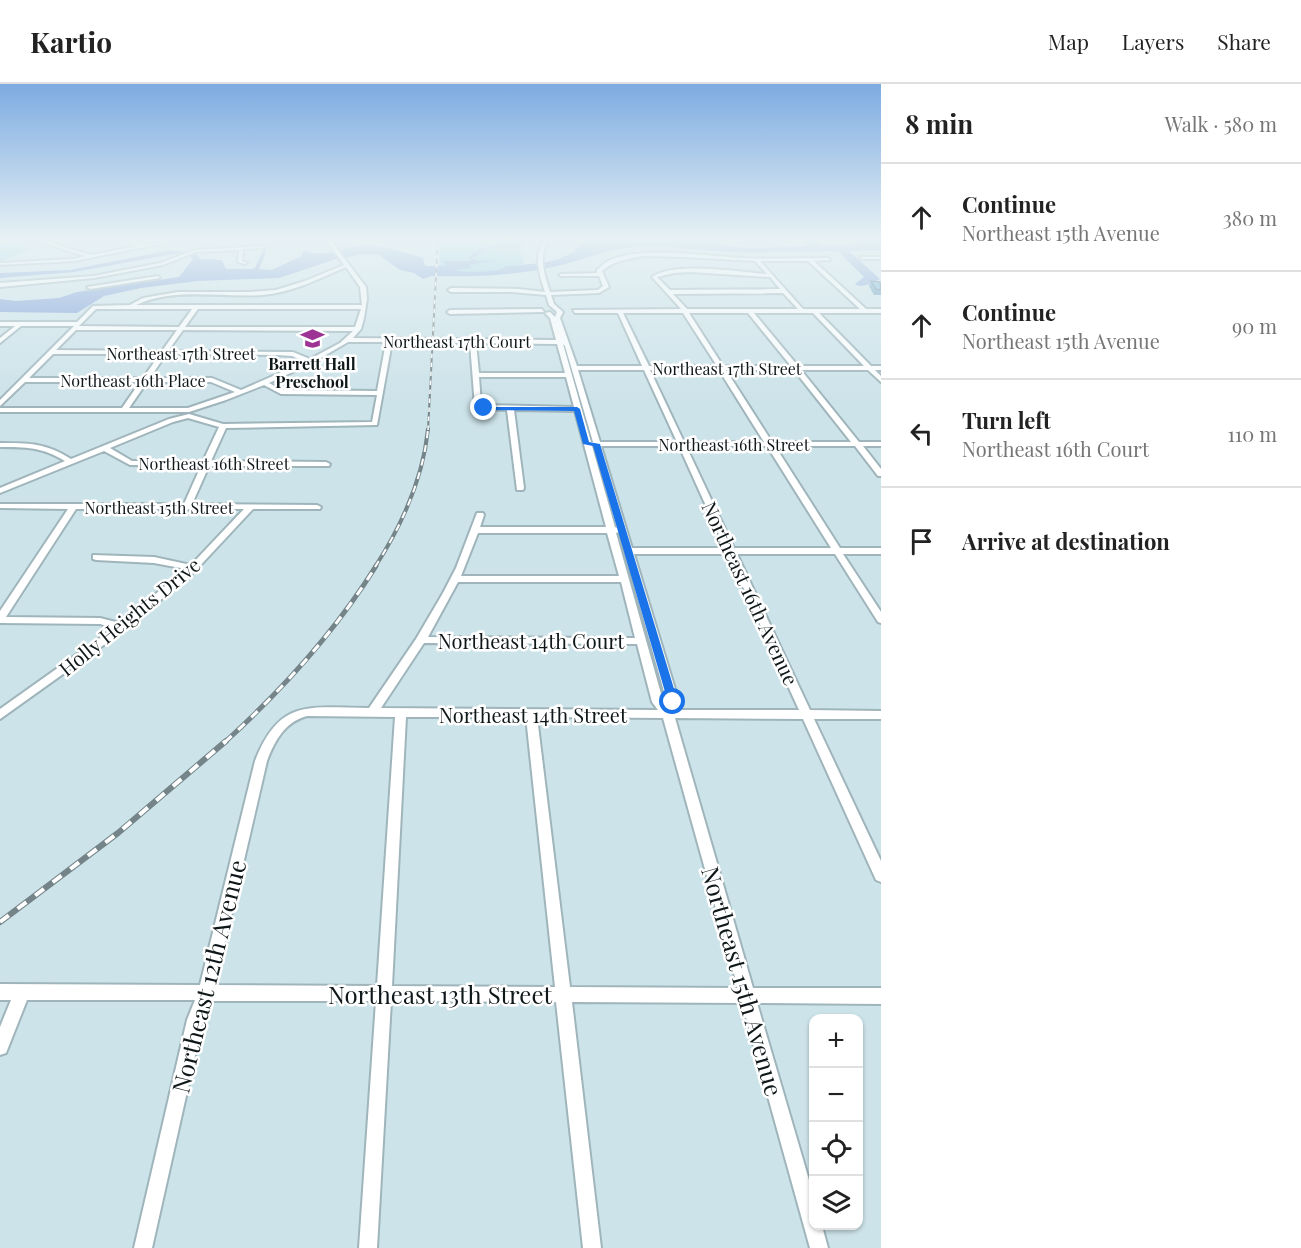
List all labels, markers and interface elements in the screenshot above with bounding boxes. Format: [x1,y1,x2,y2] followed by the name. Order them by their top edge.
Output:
[30,23,112,60] text: Kartio
[1048,27,1089,55] text: Map
[1122,27,1184,55] text: Layers
[1217,27,1271,55] text: Share
[905,106,973,141] text: 8 min
[1165,110,1277,137] text: Walk · 580 m
[962,189,1056,219] text: Continue
[905,201,938,234] icon: ahead
[1223,204,1277,231] text: 380 m
[962,219,1160,246] text: Northeast 15th Avenue
[962,297,1056,327] text: Continue
[905,309,938,342] icon: ahead
[1232,312,1277,339] text: 90 m
[299,325,325,351] school or university icon: Barrett Hall Preschool
[962,327,1160,354] text: Northeast 15th Avenue
[383,331,531,352] street label: Northeast 17th Court
[107,343,256,364] street label: Northeast 17th Street
[268,353,356,392] place label: Barrett Hall Preschool
[653,358,802,379] street label: Northeast 17th Street
[60,370,206,391] street label: Northeast 16th Place
[470,394,496,420] route end
[962,405,1051,435] text: Turn left
[905,417,938,450] icon: left
[1227,420,1277,447] text: 110 m
[659,434,810,455] street label: Northeast 16th Street
[962,435,1149,462] text: Northeast 16th Court
[139,453,290,474] street label: Northeast 16th Street
[85,497,234,518] street label: Northeast 15th Street
[696,497,806,689] street label: Northeast 16th Avenue
[905,525,938,558] icon: arrive
[962,526,1170,556] text: Arrive at destination
[53,551,205,681] street label: Holly Heights Drive
[438,627,625,654] street label: Northeast 14th Court
[659,688,685,714] route start
[439,701,628,728] street label: Northeast 14th Street
[164,856,252,1096] street label: Northeast 12th Avenue
[695,863,791,1099] street label: Northeast 15th Avenue
[328,978,553,1010] street label: Northeast 13th Street
[809,1014,863,1230] map controls
[809,1014,863,1068] button: +
[809,1068,863,1122] button: −
[809,1122,863,1176] button: locate
[809,1176,863,1230] button: layers

